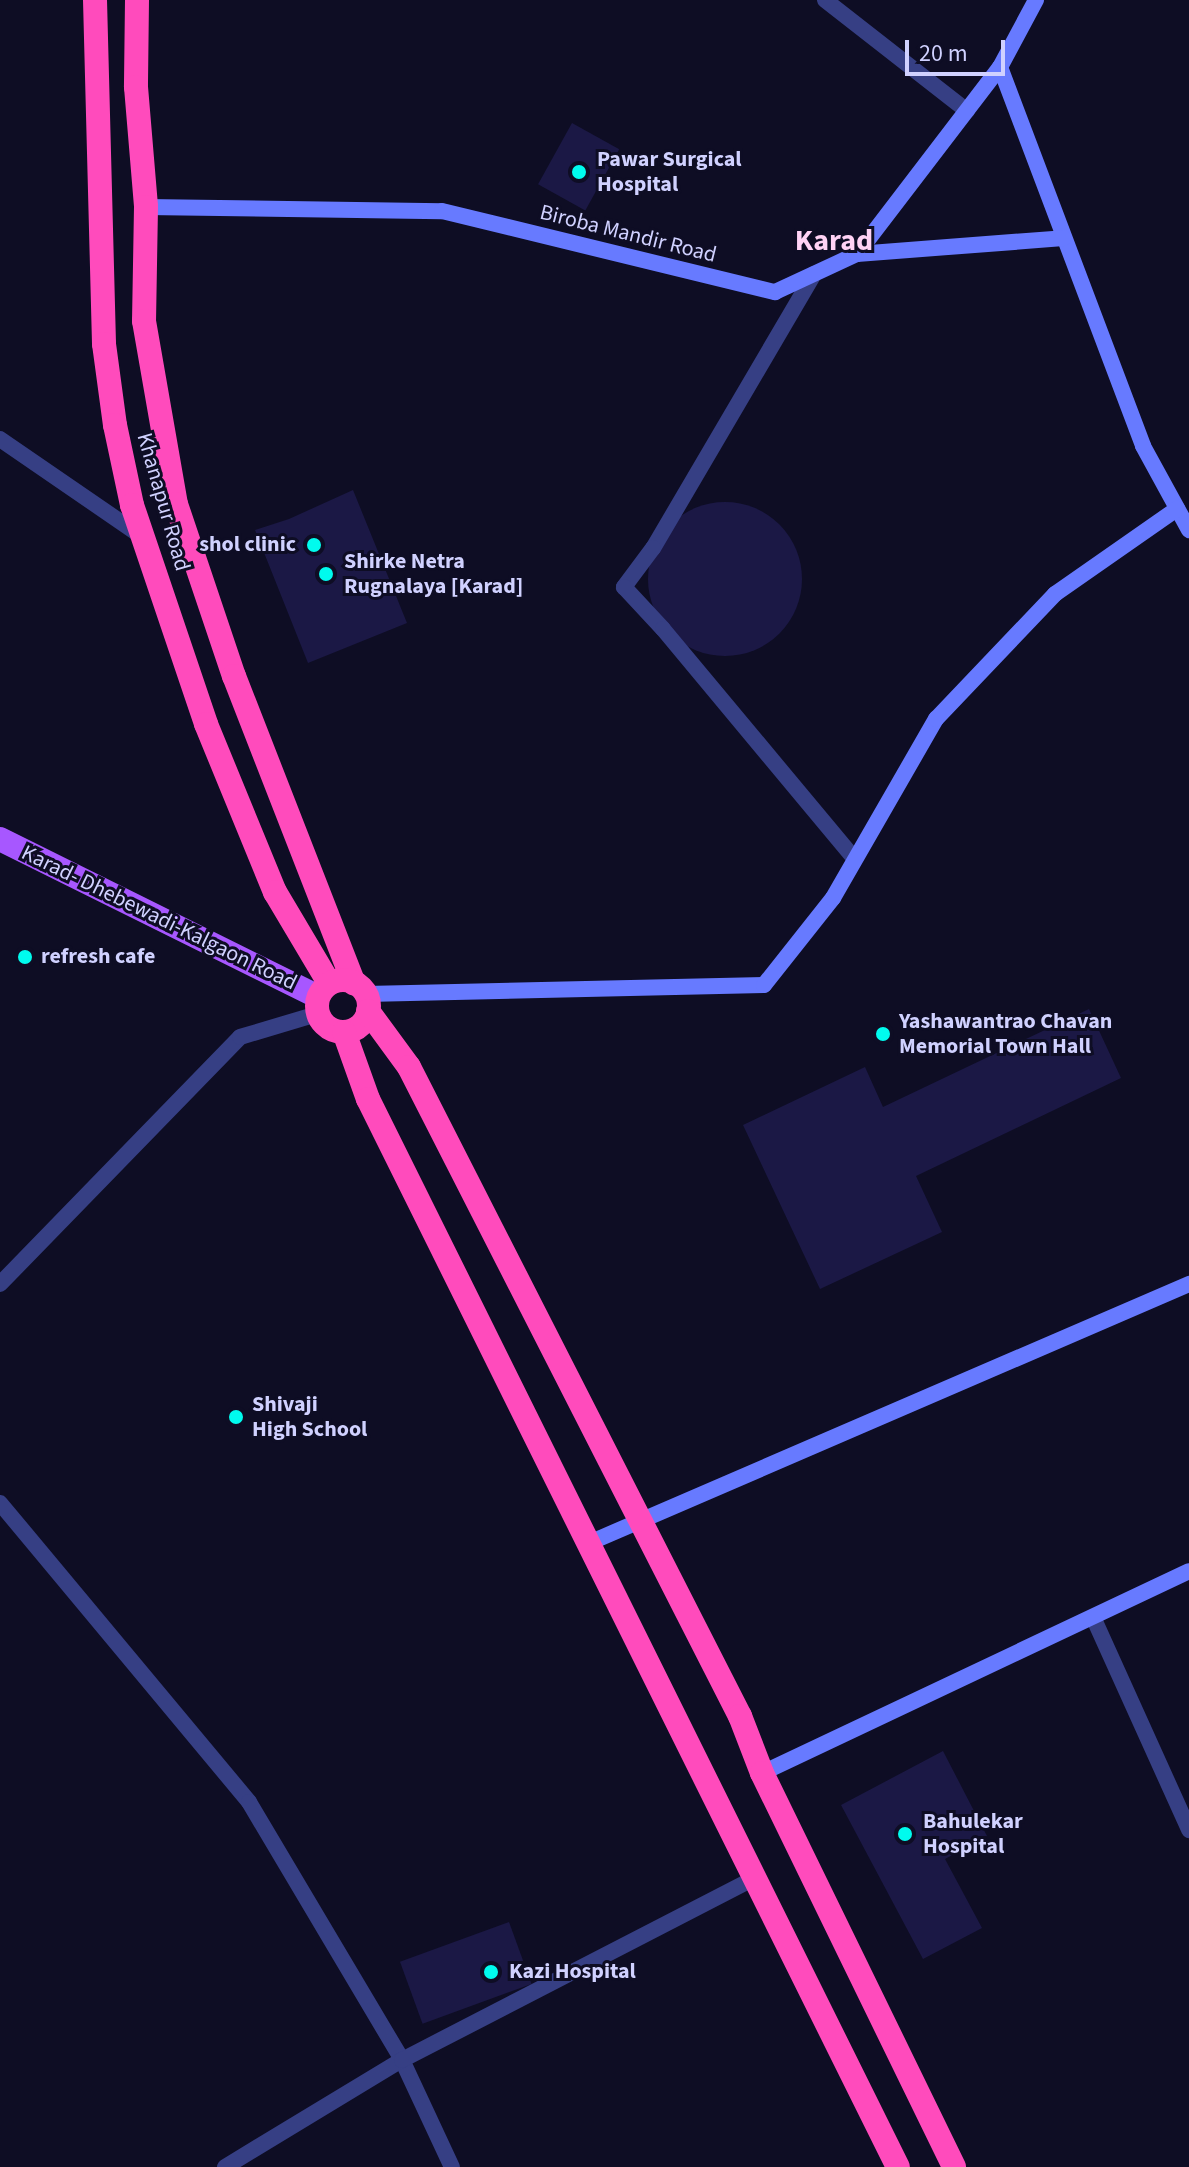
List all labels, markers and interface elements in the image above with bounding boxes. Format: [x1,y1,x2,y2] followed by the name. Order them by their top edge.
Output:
[909,24,1009,74] scale bar
[919,36,968,71] text: 20 m
[597,146,742,198] place label: Pawar Surgical Hospital
[568,161,590,183] marker: Pawar Surgical Hospital
[537,199,719,269] street label: Biroba Mandir Road
[795,223,873,259] district label: Karad
[131,430,195,574] street label: Khanapur Road
[199,532,296,558] place label: shol clinic
[303,534,325,556] marker: shol clinic
[344,548,523,600] place label: Shirke Netra Rugnalaya [Karad]
[315,563,337,585] marker: Shirke Netra Rugnalaya [Karad]
[17,840,301,996] street label: Karad- Dhebewadi-Kalgaon Road
[41,944,155,970] place label: refresh cafe
[16,948,34,966] marker: refresh cafe
[899,1008,1112,1060] place label: Yashawantrao Chavan Memorial Town Hall
[874,1025,892,1043] marker: Yashawantrao Chavan Memorial Town Hall
[252,1391,367,1442] place label: Shivaji High School
[227,1408,245,1426] marker: Shivaji High School
[923,1808,1023,1860] place label: Bahulekar Hospital
[894,1823,916,1845] marker: Bahulekar Hospital
[509,1959,636,1985] place label: Kazi Hospital
[480,1961,502,1983] marker: Kazi Hospital

